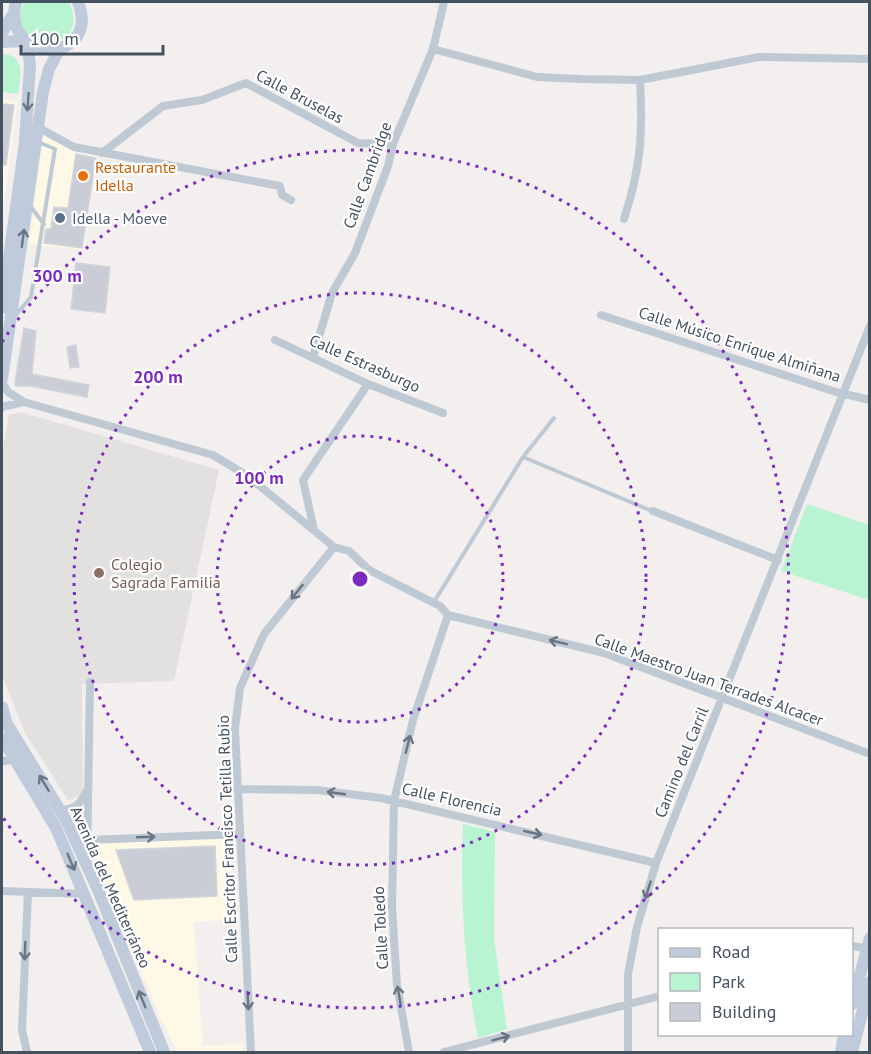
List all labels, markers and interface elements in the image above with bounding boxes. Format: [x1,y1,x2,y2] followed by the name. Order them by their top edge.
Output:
[21,18,164,56] scale bar
[30,27,79,50] text: 100 m
[253,65,347,128] street label: Calle Bruselas
[22,92,33,112] one-way arrow
[338,119,396,231] street label: Calle Cambridge
[95,157,176,195] place label: Restaurante Idella
[76,169,90,183] marker: Restaurante Idella
[72,208,167,228] place label: Idella - Moeve
[53,211,67,225] marker: Idella - Moeve
[18,228,29,248] one-way arrow
[32,264,82,287] text: 300 m
[636,302,844,386] street label: Calle Músico Enrique Almiñana
[306,330,424,396] street label: Calle Estrasburgo
[133,365,183,388] text: 200 m
[234,466,284,489] text: 100 m
[111,554,221,592] place label: Colegio Sagrada Familia
[92,566,106,580] marker: Colegio Sagrada Familia
[350,569,370,589] centre of rings
[291,584,304,600] one-way arrow
[592,628,827,730] street label: Calle Maestro Juan Terrades Alcacer
[549,636,568,648] one-way arrow
[650,703,712,820] street label: Camino del Carril
[213,715,241,963] street label: Calle Escritor Francisco Tetilla Rubio
[402,735,414,754] one-way arrow
[38,775,50,792] one-way arrow
[400,778,504,820] street label: Calle Florencia
[327,787,346,798] one-way arrow
[66,803,156,971] street label: Avenida del Mediterráneo
[522,828,542,839] one-way arrow
[135,832,155,843] one-way arrow
[66,852,77,871] one-way arrow
[642,880,653,899] one-way arrow
[368,886,392,970] street label: Calle Toledo
[658,928,853,1036] legend
[20,940,31,960] one-way arrow
[712,940,750,963] text: Road
[712,970,745,993] text: Park
[393,986,404,1005] one-way arrow
[136,990,147,1008] one-way arrow
[243,990,254,1010] one-way arrow
[712,1000,776,1023] text: Building
[491,1031,510,1043] one-way arrow

